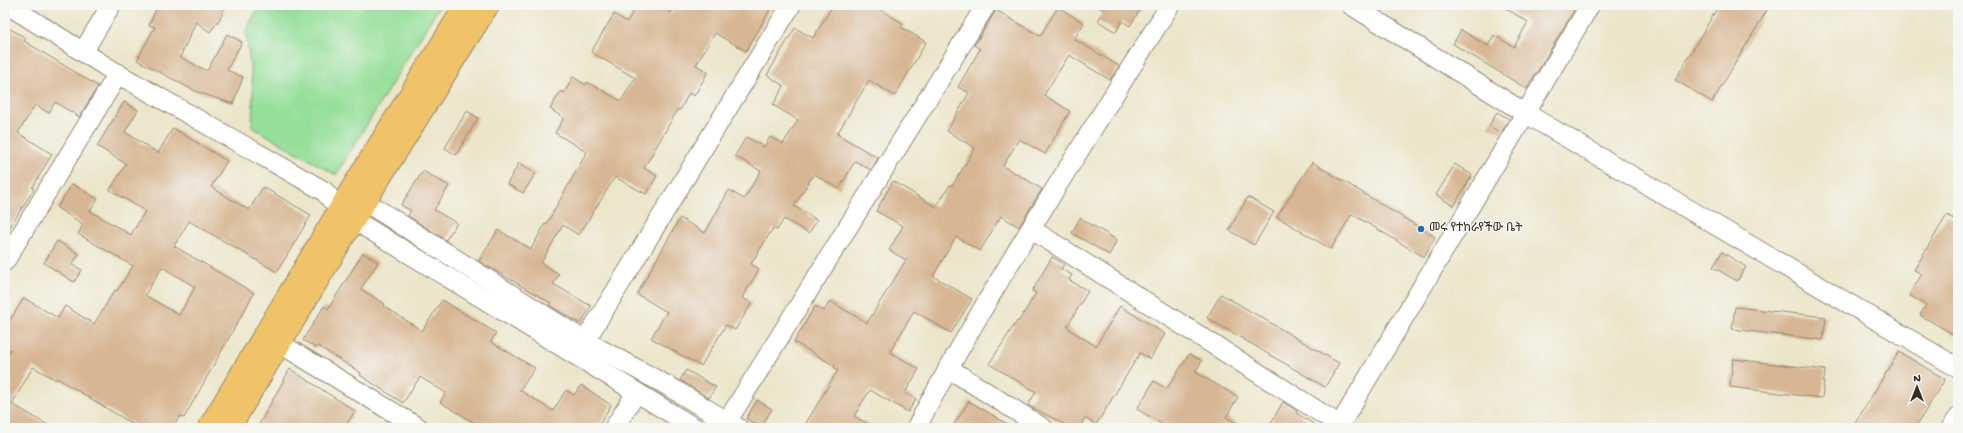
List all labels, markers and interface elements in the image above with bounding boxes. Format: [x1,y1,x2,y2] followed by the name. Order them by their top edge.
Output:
[1429,221,1523,236] place label: መሩ የተከራየችው ቤት
[1416,224,1426,234] marker: መሩ የተከራየችው ቤት
[1897,367,1937,407] north arrow
[1913,373,1921,385] text: N

